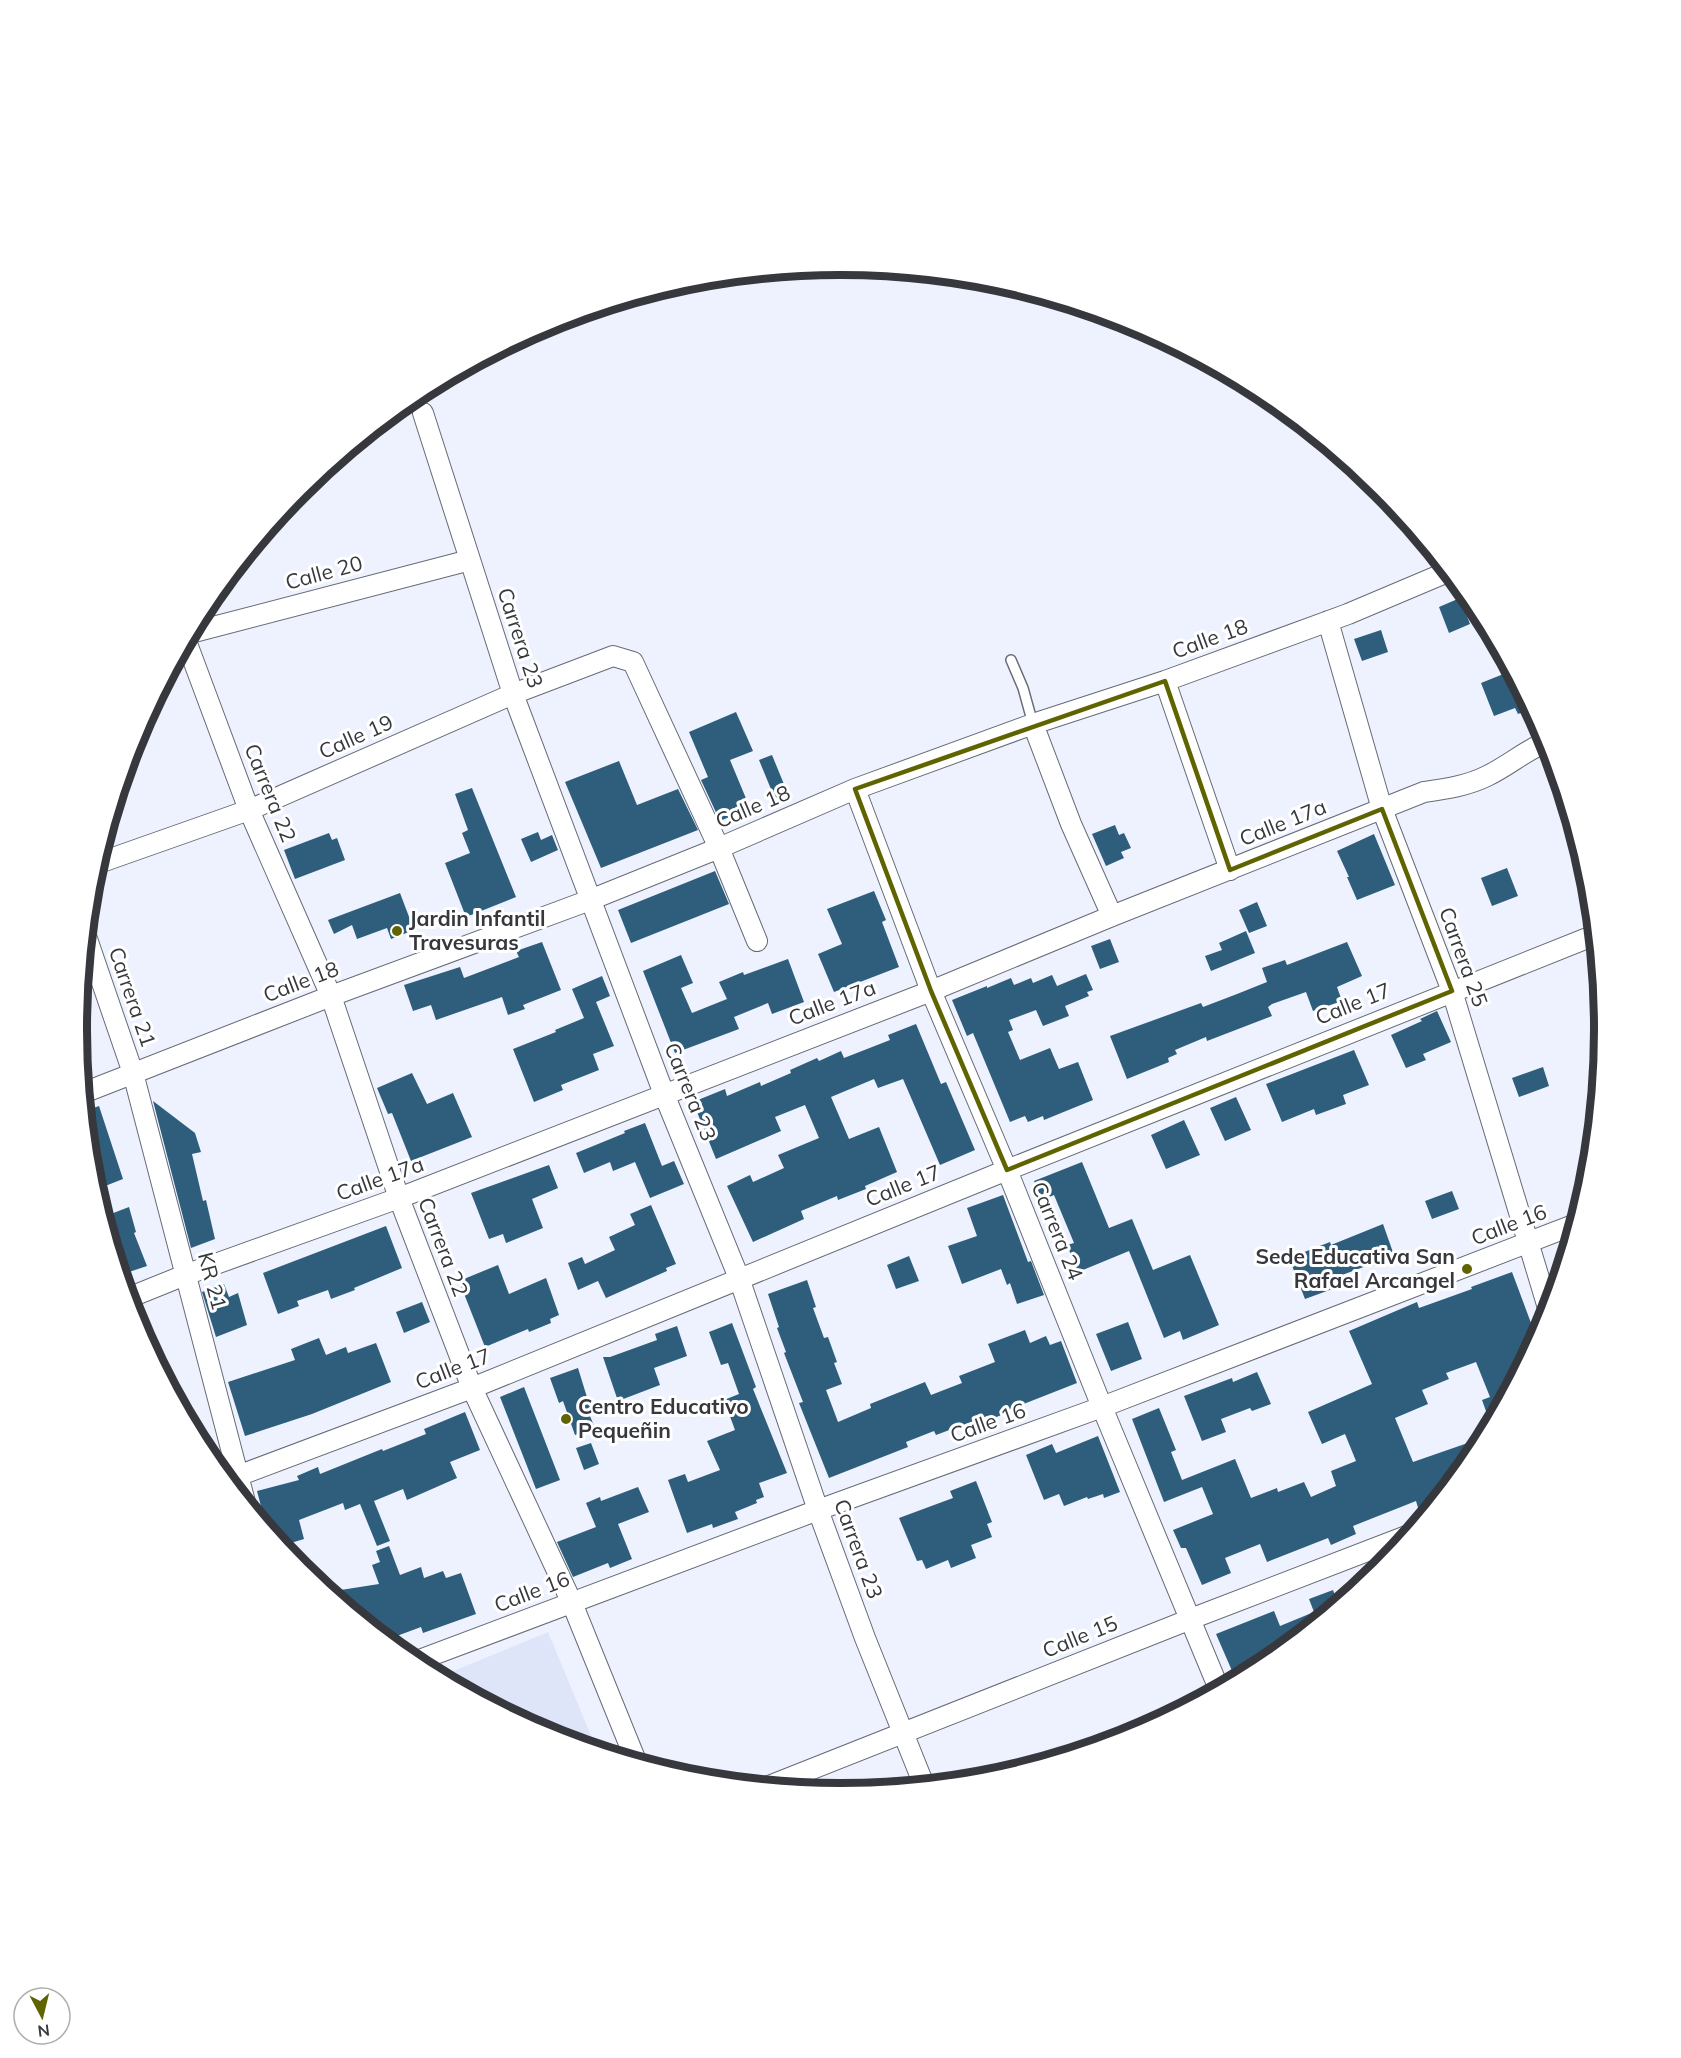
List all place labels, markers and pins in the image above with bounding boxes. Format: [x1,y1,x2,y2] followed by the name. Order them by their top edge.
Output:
[409,905,545,955] place label: Jardin Infantil Travesuras
[390,924,404,938] marker: Jardin Infantil Travesuras
[1256,1243,1455,1293] place label: Sede Educativa San Rafael Arcangel
[1460,1262,1474,1276] marker: Sede Educativa San Rafael Arcangel
[578,1393,749,1443] place label: Centro Educativo Pequeñin
[559,1412,573,1426] marker: Centro Educativo Pequeñin

